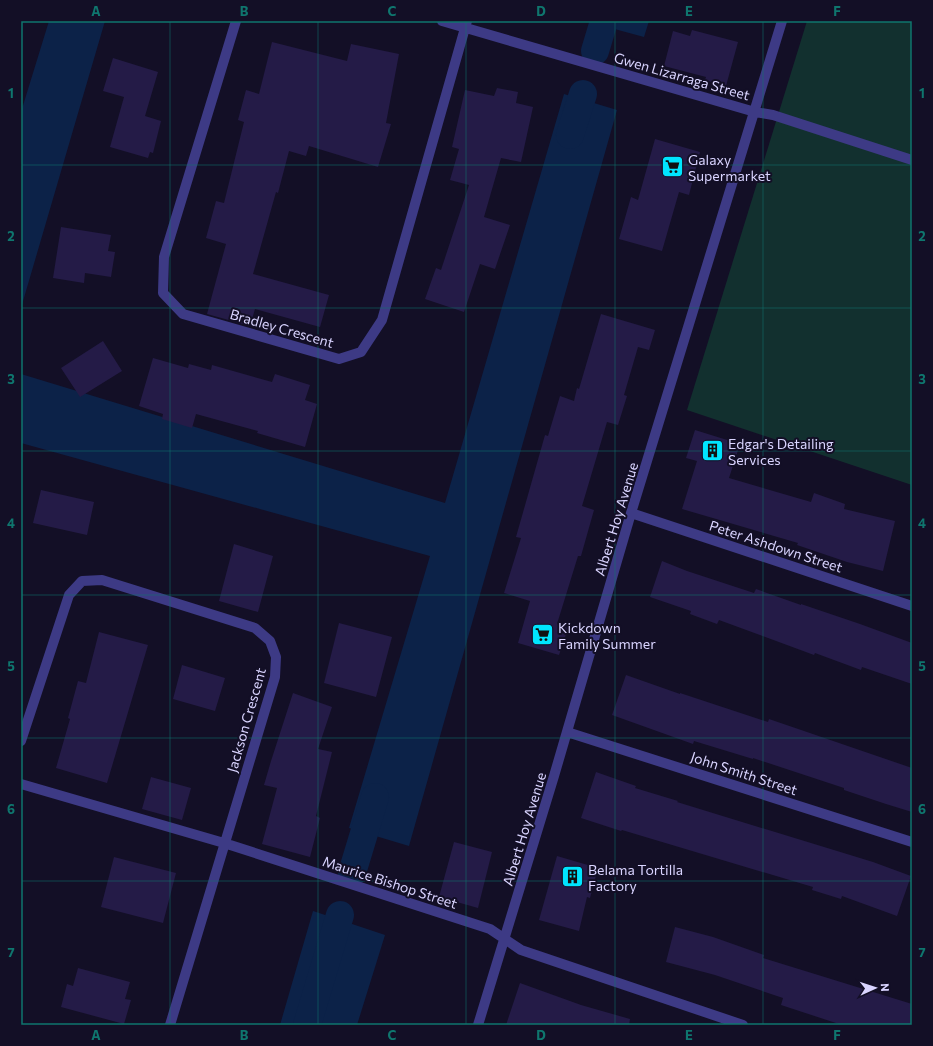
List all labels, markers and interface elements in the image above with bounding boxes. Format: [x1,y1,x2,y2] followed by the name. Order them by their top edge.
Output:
[91,3,101,19] text: A
[240,3,249,19] text: B
[388,3,397,19] text: C
[536,3,546,19] text: D
[685,3,693,19] text: E
[833,3,841,19] text: F
[612,48,752,104] street label: Gwen Lizarraga Street
[8,85,14,101] text: 1
[919,85,925,101] text: 1
[688,151,771,184] place label: Galaxy Supermarket
[659,154,685,180] supermarket icon: Galaxy Supermarket
[7,228,15,244] text: 2
[918,228,926,244] text: 2
[228,305,336,351] street label: Bradley Crescent
[7,371,15,387] text: 3
[918,371,926,387] text: 3
[728,435,834,468] place label: Edgar's Detailing Services
[700,438,726,464] building icon: Edgar's Detailing Services
[591,460,641,578] street label: Albert Hoy Avenue
[7,515,15,531] text: 4
[918,515,926,531] text: 4
[707,516,845,576] street label: Peter Ashdown Street
[558,619,656,652] place label: Kickdown Family Summer
[530,622,556,648] supermarket icon: Kickdown Family Summer
[7,658,15,674] text: 5
[918,658,926,674] text: 5
[223,665,269,774] street label: Jackson Crescent
[688,748,800,798] street label: John Smith Street
[499,770,549,888] street label: Albert Hoy Avenue
[7,801,15,817] text: 6
[918,801,926,817] text: 6
[321,852,460,912] street label: Maurice Bishop Street
[588,861,683,894] place label: Belama Tortilla Factory
[560,864,586,890] building icon: Belama Tortilla Factory
[7,944,15,960] text: 7
[918,944,926,960] text: 7
[855,968,895,1008] north arrow
[879,983,892,992] text: N
[91,1027,101,1043] text: A
[240,1027,249,1043] text: B
[388,1027,397,1043] text: C
[536,1027,546,1043] text: D
[685,1027,693,1043] text: E
[833,1027,841,1043] text: F

